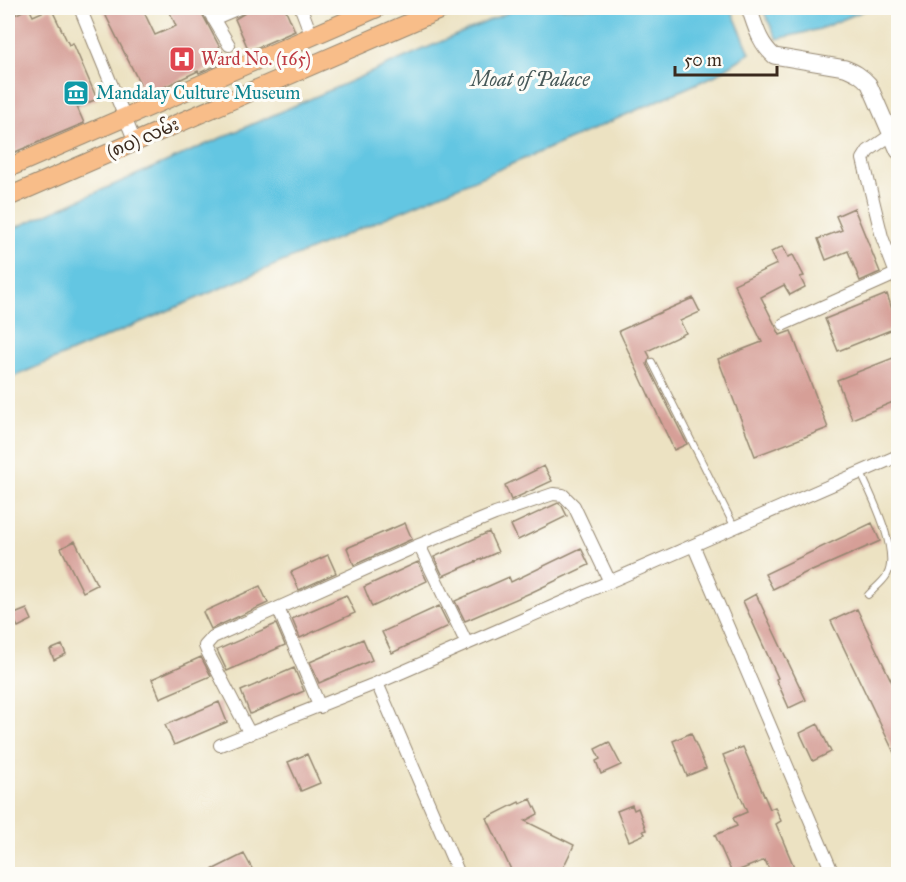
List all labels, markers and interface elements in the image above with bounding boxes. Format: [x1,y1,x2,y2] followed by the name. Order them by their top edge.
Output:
[675,39,777,77] scale bar
[167,44,197,74] hospital icon: Ward No. (165)
[201,48,311,71] place label: Ward No. (165)
[684,49,722,71] text: 50 m
[468,67,590,91] water label: Moat of Palace
[61,78,91,108] museum icon: Mandalay Culture Museum
[96,82,300,104] place label: Mandalay Culture Museum
[103,111,183,164] street label: (၈၀) လမ်း

